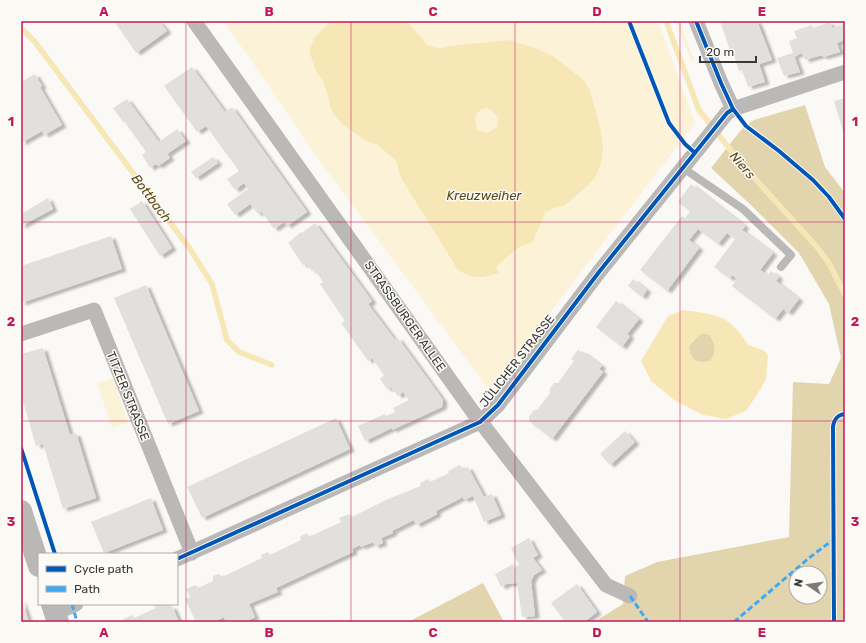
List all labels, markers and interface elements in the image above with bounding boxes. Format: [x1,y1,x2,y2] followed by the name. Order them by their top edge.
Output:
[99,4,109,19] text: A
[264,4,274,19] text: B
[428,4,438,19] text: C
[592,4,602,19] text: D
[758,4,766,19] text: E
[700,38,756,64] scale bar
[706,45,734,59] text: 20 m
[8,114,14,129] text: 1
[852,114,858,129] text: 1
[727,149,759,182] water label: Niers
[129,171,175,225] water label: Bottbach
[446,188,523,203] water label: Kreuzweiher
[362,258,448,374] street label: STRASSBURGER ALLEE
[477,312,557,410] street label: JÜLICHER STRASSE
[7,314,15,329] text: 2
[851,314,859,329] text: 2
[104,349,152,443] street label: TITZER STRASSE
[7,514,16,529] text: 3
[851,514,860,529] text: 3
[38,553,178,605] legend
[74,562,133,576] text: Cycle path
[788,565,828,605] north arrow
[792,577,806,588] text: N
[74,582,100,596] text: Path
[99,625,109,640] text: A
[264,625,274,640] text: B
[428,625,438,640] text: C
[592,625,602,640] text: D
[758,625,766,640] text: E

